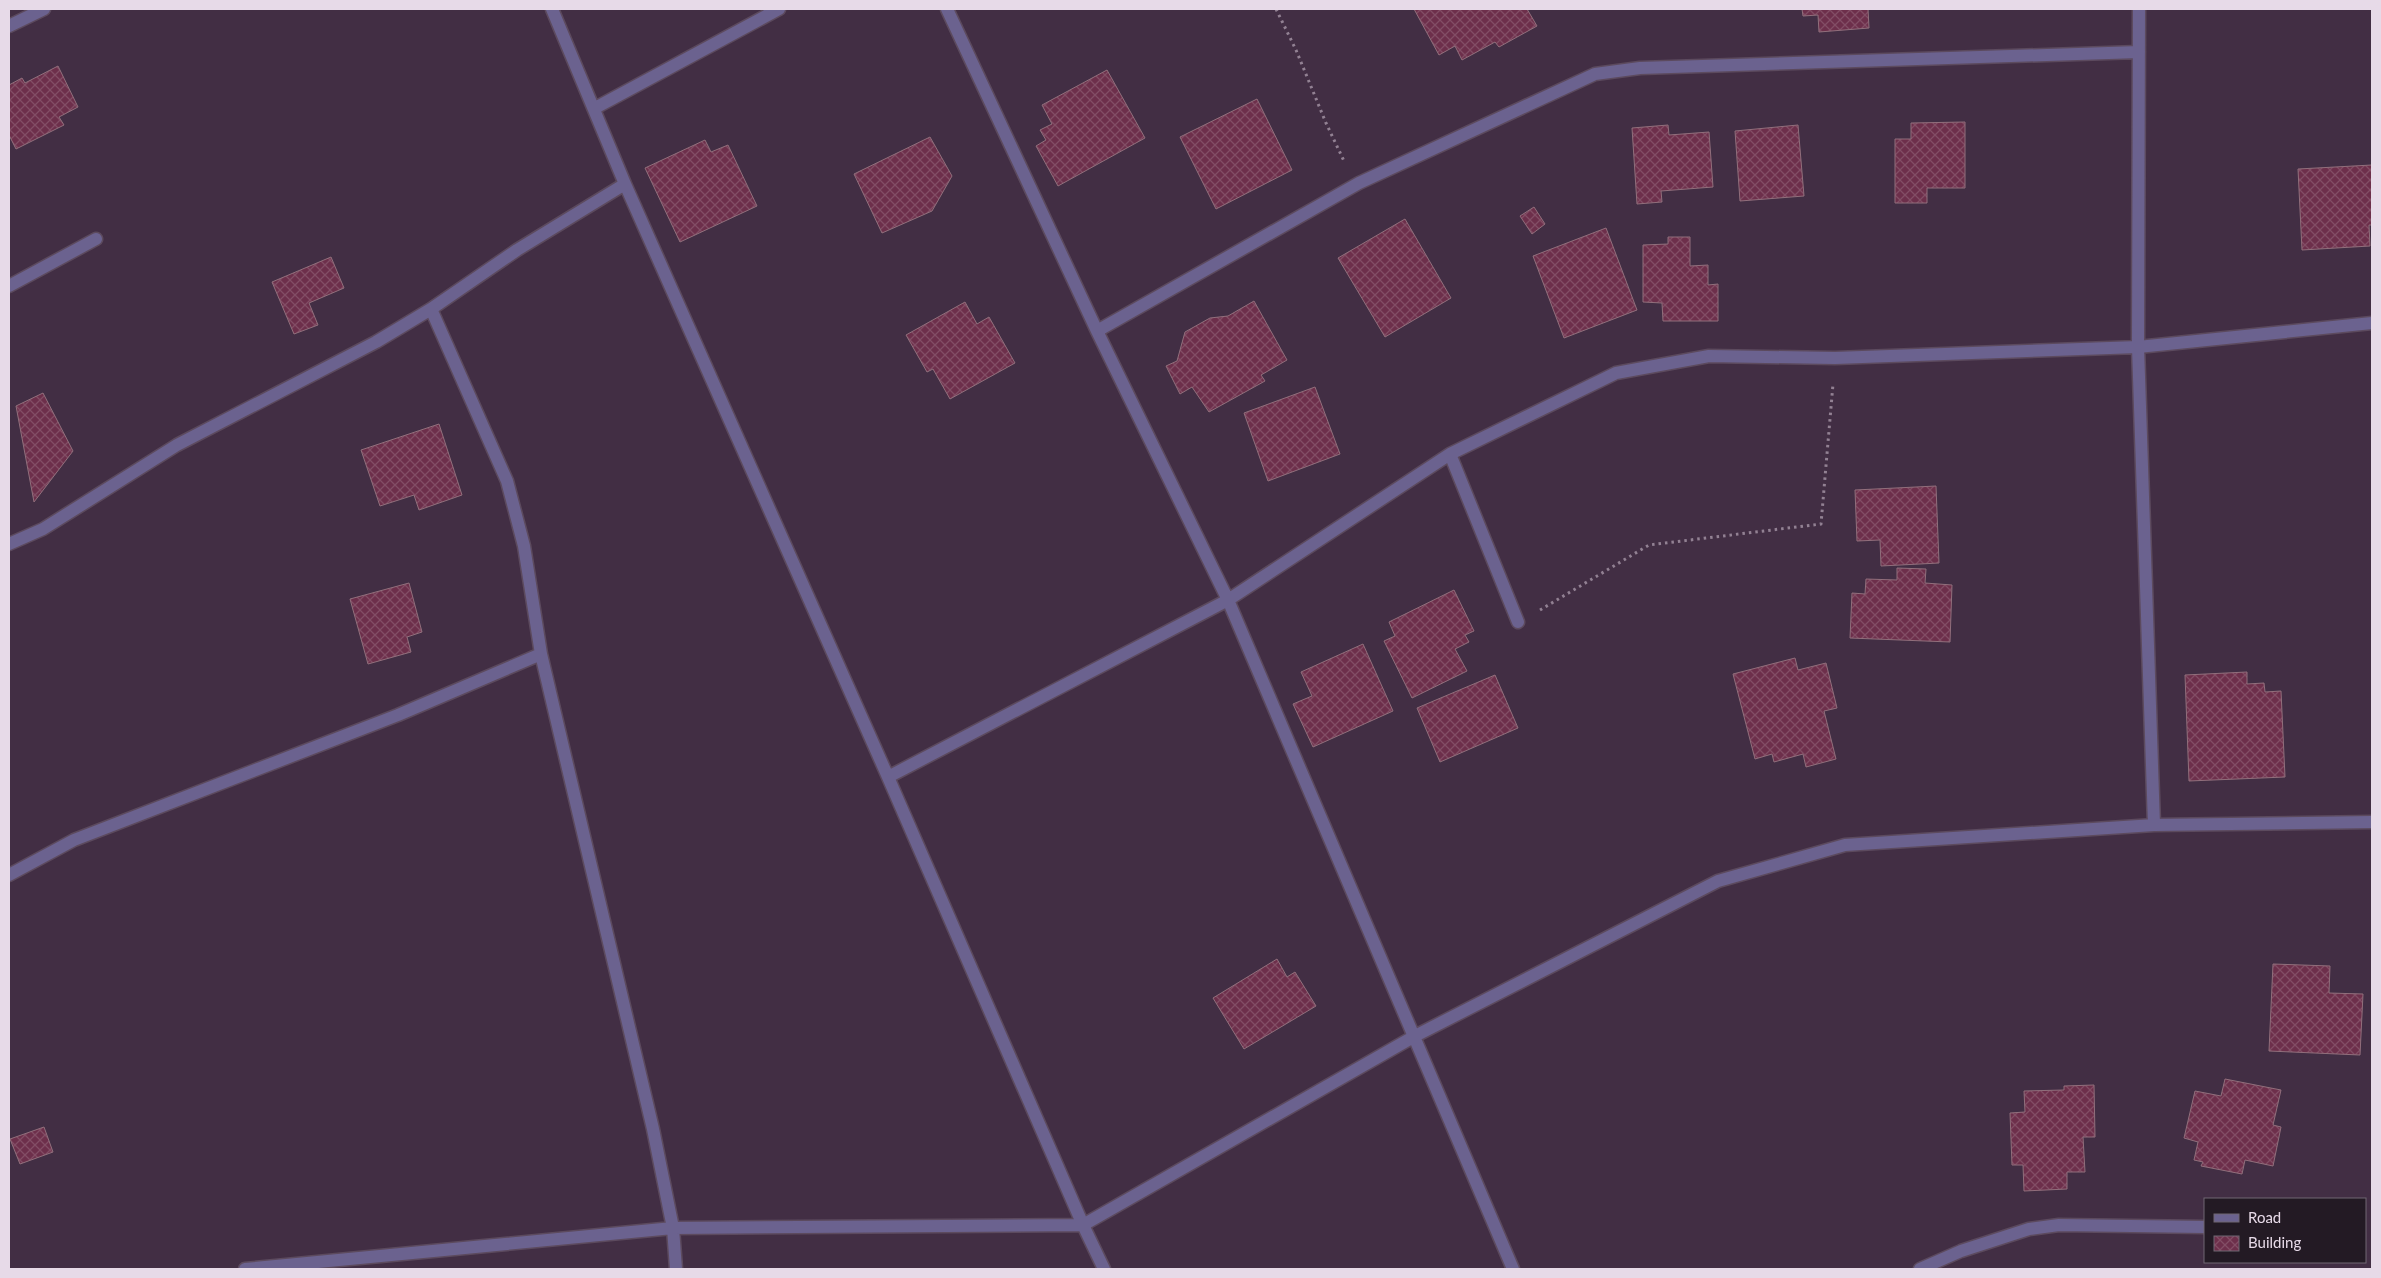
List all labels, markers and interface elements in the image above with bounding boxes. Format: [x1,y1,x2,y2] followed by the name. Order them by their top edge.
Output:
[2204,1198,2366,1263] legend
[2248,1208,2281,1226] text: Road
[2248,1233,2301,1251] text: Building

